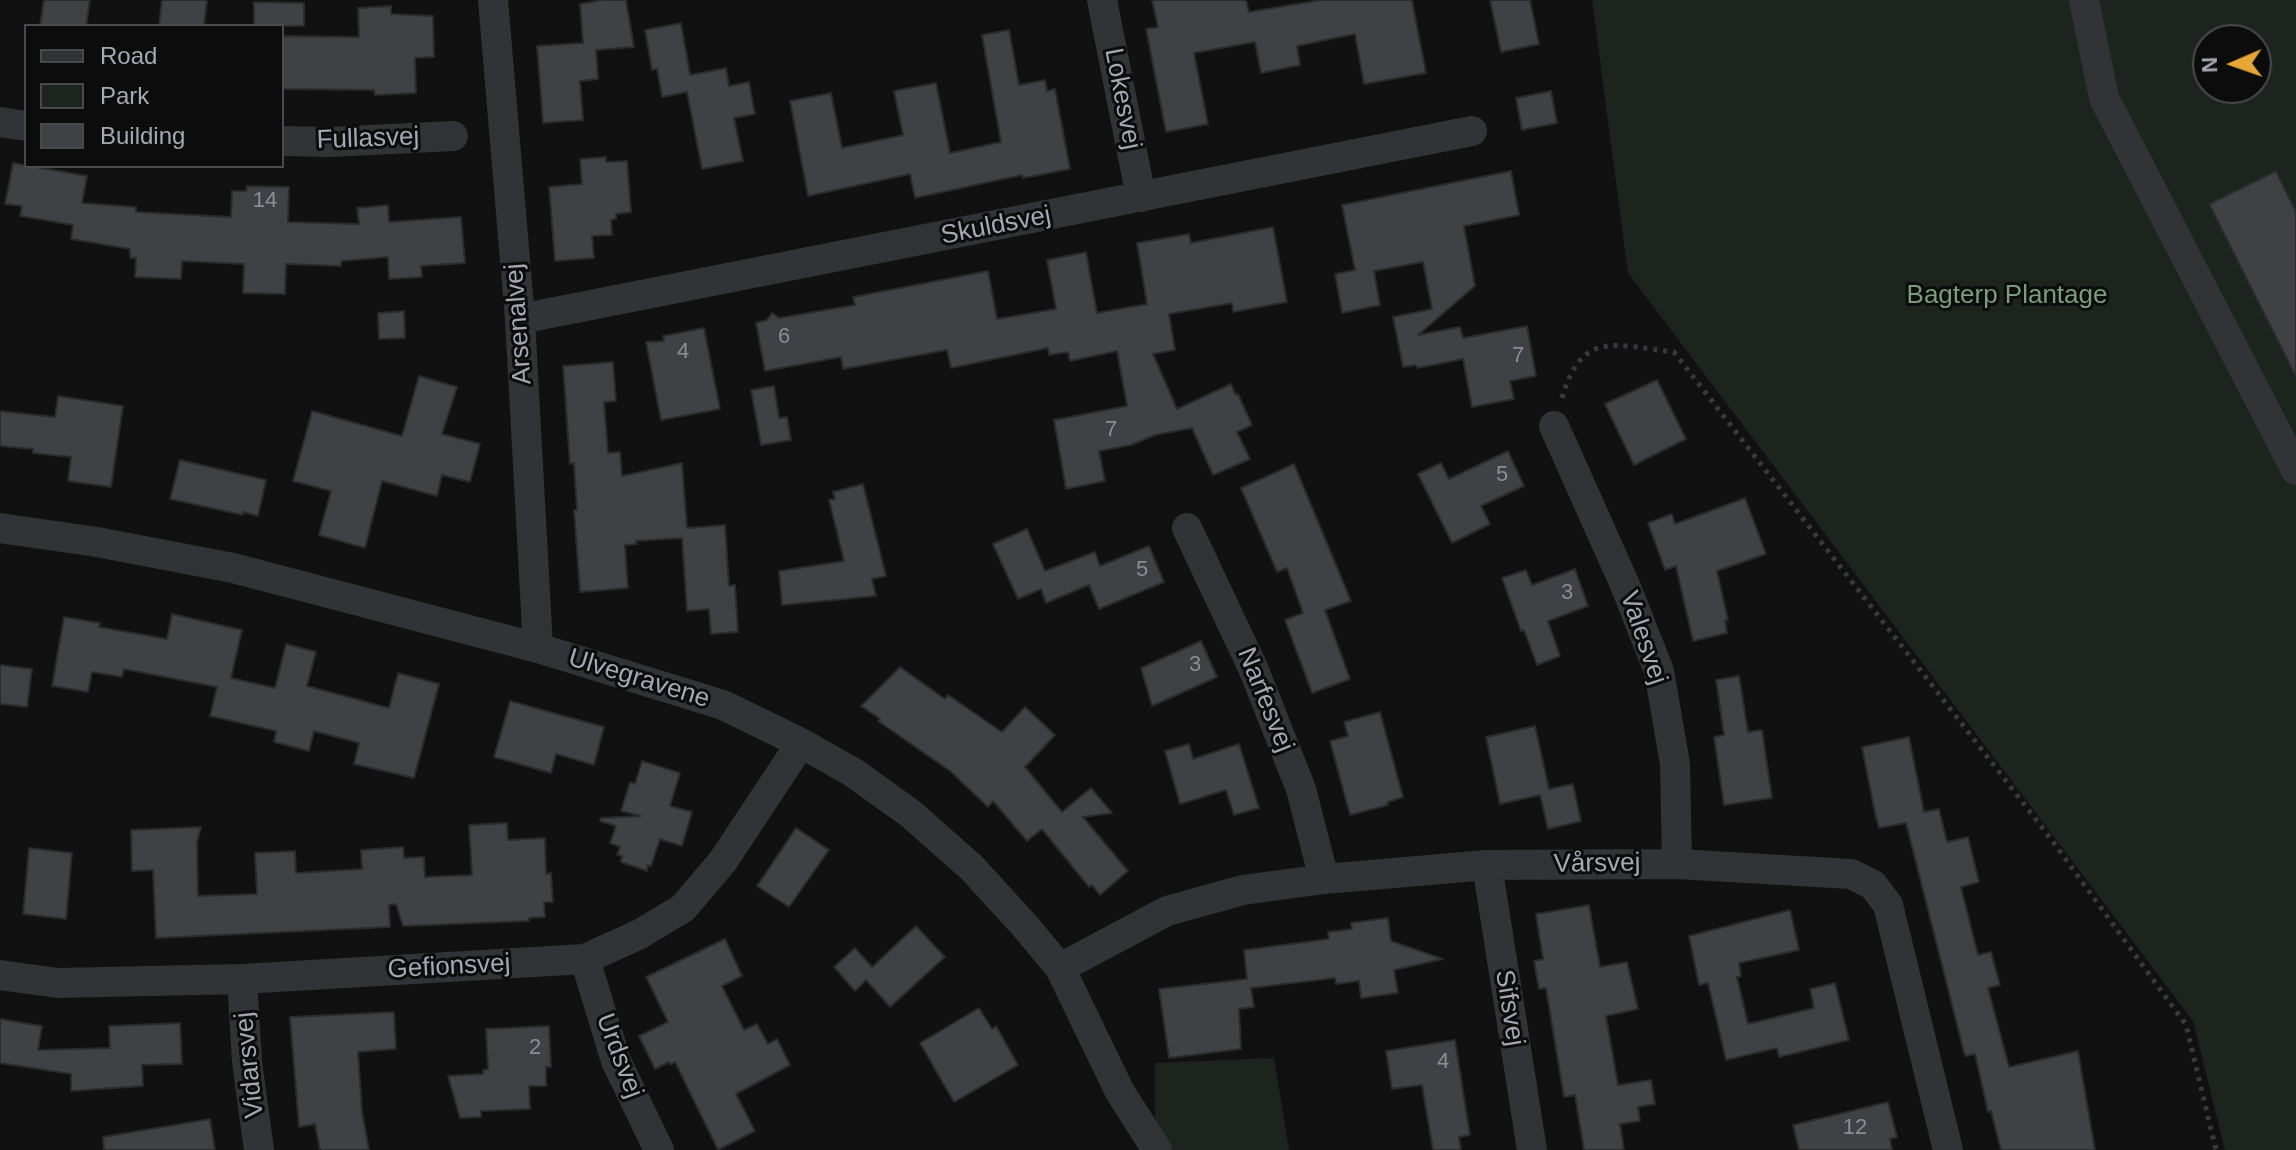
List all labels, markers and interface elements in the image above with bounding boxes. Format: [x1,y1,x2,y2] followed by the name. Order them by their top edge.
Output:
[24,24,284,168] legend
[2192,24,2272,104] north arrow
[100,42,157,69] text: Road
[1097,46,1147,152] street label: Lokesvej
[2197,56,2222,73] text: N
[100,82,149,109] text: Park
[100,122,185,149] text: Building
[316,122,420,156] street label: Fullasvej
[253,188,277,214] house number: 14
[938,200,1054,252] street label: Skuldsvej
[499,262,539,386] street label: Arsenalvej
[1907,280,2107,312] park label: Bagterp Plantage
[778,324,790,350] house number: 6
[677,339,689,365] house number: 4
[1512,343,1524,369] house number: 7
[1105,417,1117,443] house number: 7
[1496,462,1508,488] house number: 5
[1136,557,1148,583] house number: 5
[1561,580,1573,606] house number: 3
[1613,587,1673,689] street label: Valesvej
[565,643,713,715] street label: Ulvegravene
[1230,643,1300,757] street label: Narfesvej
[1189,652,1201,678] house number: 3
[1553,848,1641,880] street label: Vårsvej
[387,948,511,986] street label: Gefionsvej
[1488,968,1530,1048] street label: Sifsvej
[589,1009,649,1103] street label: Urdsvej
[229,1010,271,1120] street label: Vidarsvej
[529,1035,541,1061] house number: 2
[1437,1049,1449,1075] house number: 4
[1843,1115,1867,1141] house number: 12

